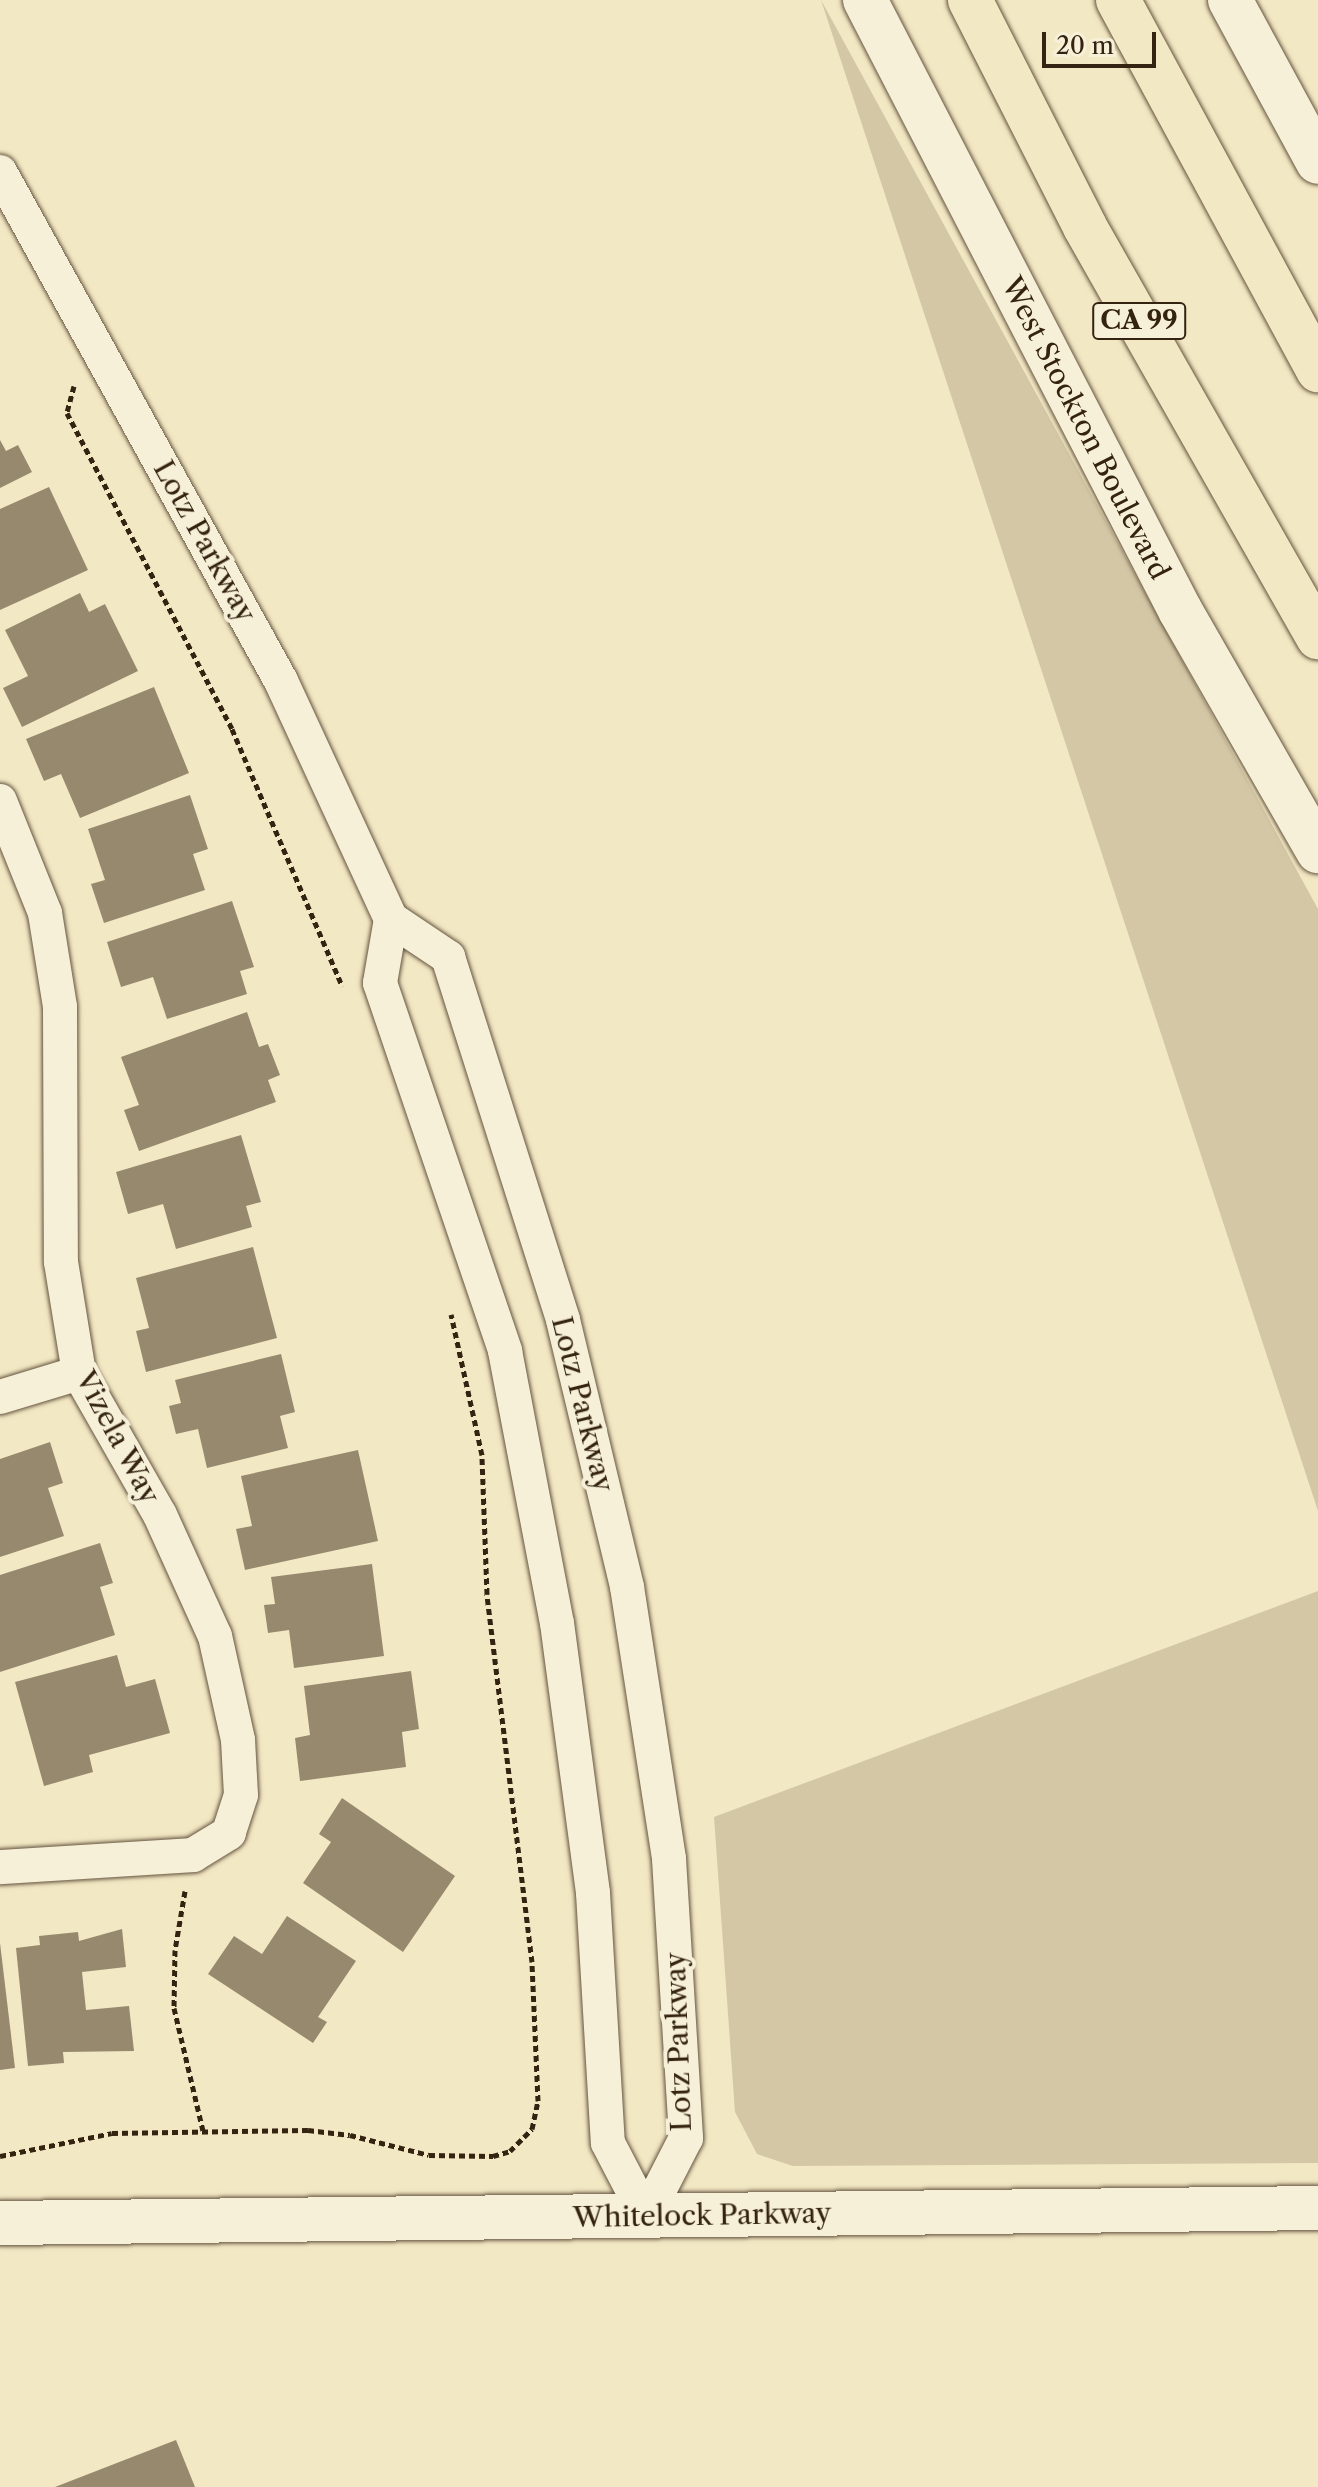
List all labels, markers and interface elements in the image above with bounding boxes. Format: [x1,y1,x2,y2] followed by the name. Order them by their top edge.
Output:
[1046,16,1160,66] scale bar
[1056,31,1114,60] text: 20 m
[995,271,1177,585] street label: West Stockton Boulevard
[1091,299,1187,343] road number: CA 99
[147,454,263,628] street label: Lotz Parkway
[545,1313,621,1495] street label: Lotz Parkway
[69,1364,167,1510] street label: Vizela Way
[658,1952,698,2132] street label: Lotz Parkway
[572,2196,832,2234] street label: Whitelock Parkway

